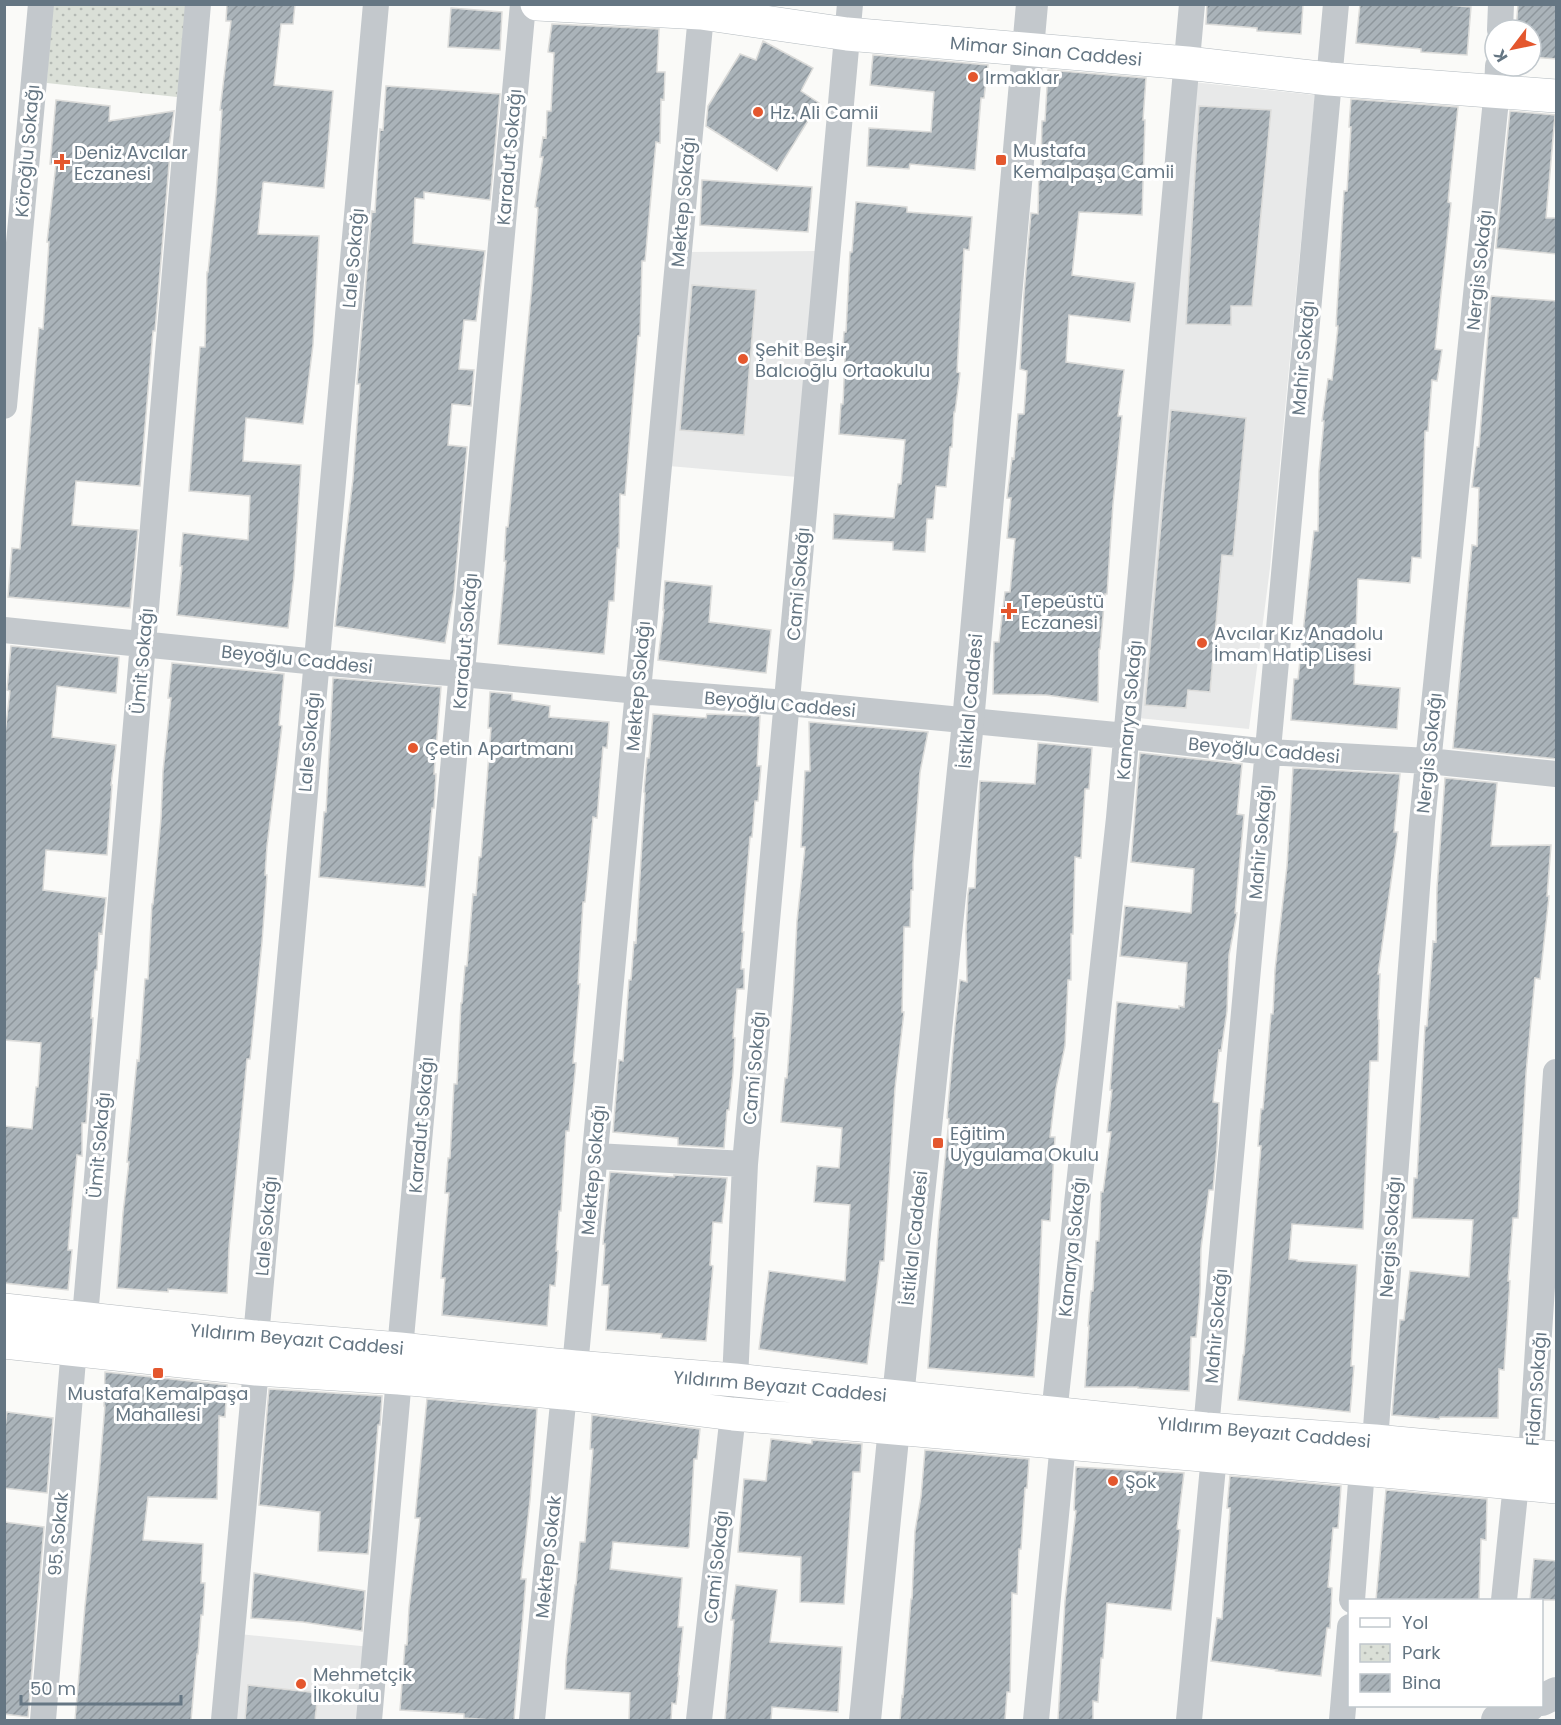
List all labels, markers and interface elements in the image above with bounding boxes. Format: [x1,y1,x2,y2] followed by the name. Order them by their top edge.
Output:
[1483,18,1543,78] north arrow
[949,30,1143,72] street label: Mimar Sinan Caddesi
[1488,45,1513,67] text: K
[985,65,1060,90] place label: Irmaklar
[966,70,980,84] marker: Irmaklar
[9,83,45,219] street label: Köroğlu Sokağı
[491,88,527,226] street label: Karadut Sokağı
[770,100,879,125] place label: Hz. Ali Camii
[751,105,765,119] marker: Hz. Ali Camii
[665,136,701,268] street label: Mektep Sokağı
[1013,138,1174,184] place label: Mustafa Kemalpaşa Camii
[74,140,188,186] place label: Deniz Avcılar Eczanesi
[994,153,1008,167] marker: Mustafa Kemalpaşa Camii
[55,155,69,169] marker: Deniz Avcılar Eczanesi
[336,207,370,309] street label: Lale Sokağı
[1460,208,1498,332] street label: Nergis Sokağı
[1286,299,1320,417] street label: Mahir Sokağı
[755,337,930,383] place label: Şehit Beşir Balcıoğlu Ortaokulu
[736,352,750,366] marker: Şehit Beşir Balcıoğlu Ortaokulu
[781,526,815,642] street label: Cami Sokağı
[447,572,483,710] street label: Karadut Sokağı
[1021,589,1104,635] place label: Tepeüstü Eczanesi
[1002,604,1016,618] marker: Tepeüstü Eczanesi
[125,607,159,715] street label: Ümit Sokağı
[620,620,656,752] street label: Mektep Sokağı
[1214,621,1383,667] place label: Avcılar Kız Anadolu İmam Hatip Lisesi
[952,633,988,769] street label: İstiklal Caddesi
[1195,636,1209,650] marker: Avcılar Kız Anadolu İmam Hatip Lisesi
[220,639,374,679] street label: Beyoğlu Caddesi
[1110,639,1148,781] street label: Kanarya Sokağı
[703,685,857,723] street label: Beyoğlu Caddesi
[292,691,326,793] street label: Lale Sokağı
[1410,691,1448,815] street label: Nergis Sokağı
[1187,731,1341,769] street label: Beyoğlu Caddesi
[425,736,574,761] place label: Çetin Apartmanı
[406,741,420,755] marker: Çetin Apartmanı
[1243,783,1277,901] street label: Mahir Sokağı
[737,1010,771,1126] street label: Cami Sokağı
[403,1056,439,1194] street label: Karadut Sokağı
[82,1091,116,1199] street label: Ümit Sokağı
[575,1104,611,1236] street label: Mektep Sokağı
[950,1121,1099,1167] place label: Eğitim Uygulama Okulu
[931,1136,945,1150] marker: Eğitim Uygulama Okulu
[894,1169,934,1307] street label: İstiklal Caddesi
[249,1175,283,1277] street label: Lale Sokağı
[1052,1176,1092,1318] street label: Kanarya Sokağı
[1373,1176,1407,1298] street label: Nergis Sokağı
[1199,1267,1233,1385] street label: Mahir Sokağı
[189,1317,405,1361] street label: Yıldırım Beyazıt Caddesi
[1520,1331,1552,1447] street label: Fidan Sokağı
[672,1364,888,1408] street label: Yıldırım Beyazıt Caddesi
[151,1366,165,1380] marker: Mustafa Kemalpaşa Mahallesi
[67,1381,249,1427] place label: Mustafa Kemalpaşa Mahallesi
[1156,1410,1372,1454] street label: Yıldırım Beyazıt Caddesi
[1125,1469,1157,1494] place label: Şok
[1106,1474,1120,1488] marker: Şok
[42,1490,74,1577] street label: 95. Sokak
[529,1494,567,1620] street label: Mektep Sokak
[698,1509,734,1625] street label: Cami Sokağı
[1348,1599,1543,1707] legend
[1402,1610,1428,1635] text: Yol
[1402,1640,1441,1665] text: Park
[313,1662,413,1708] place label: Mehmetçik İlkokulu
[21,1668,182,1706] scale bar
[1402,1670,1441,1695] text: Bina
[30,1676,76,1701] text: 50 m
[294,1677,308,1691] marker: Mehmetçik İlkokulu

